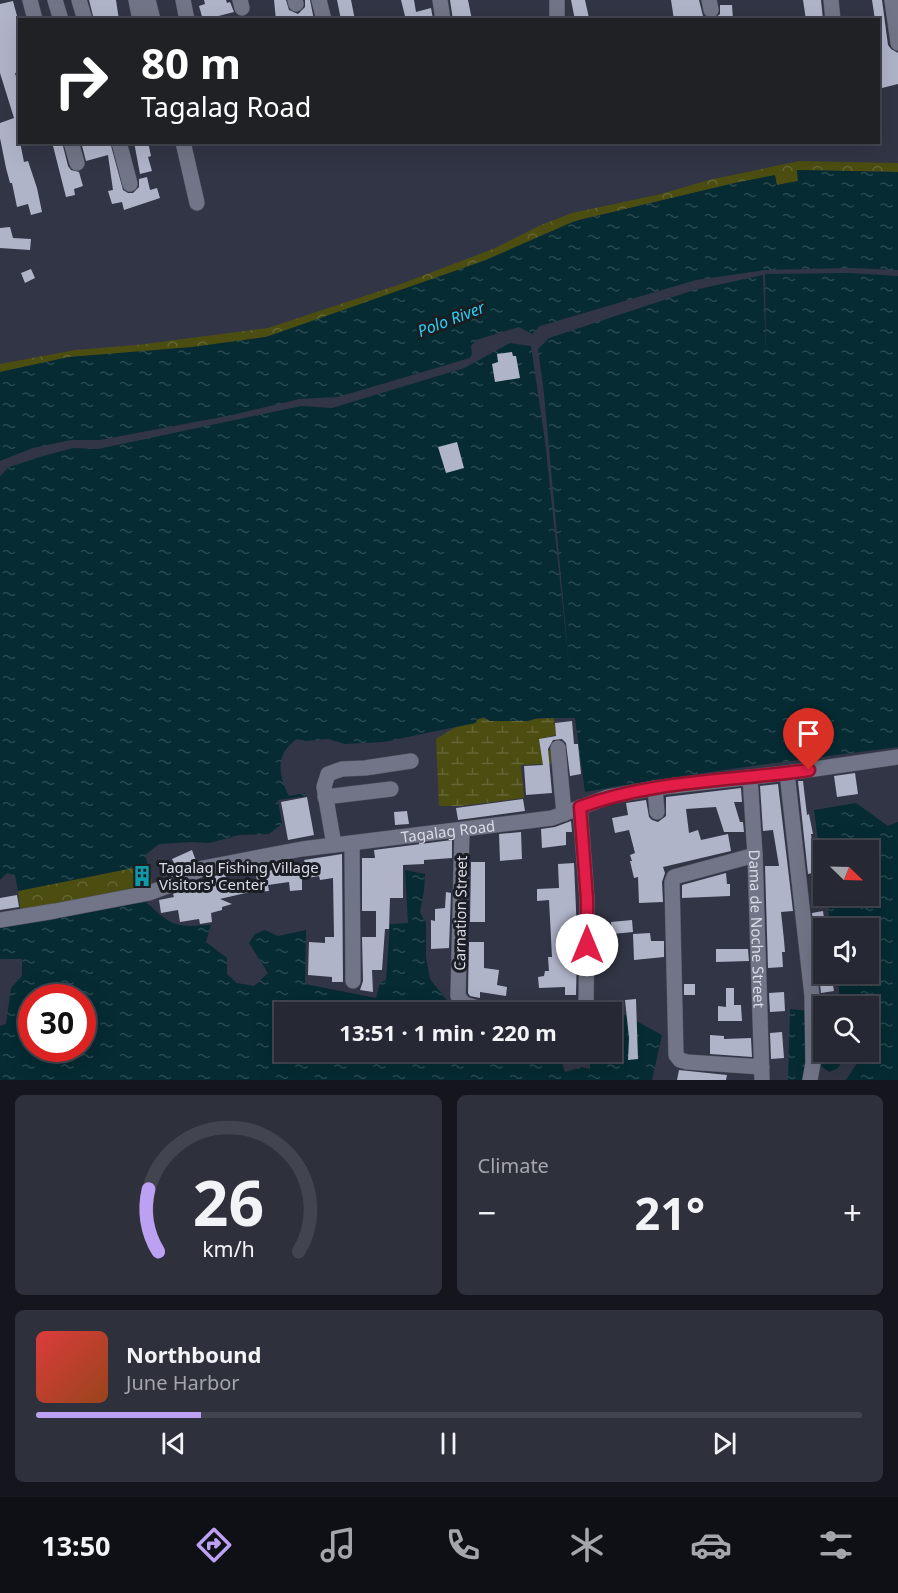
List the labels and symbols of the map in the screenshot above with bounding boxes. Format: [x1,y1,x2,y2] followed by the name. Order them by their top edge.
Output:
[414,296,488,342] water label: Polo River
[783,708,834,770] pin
[400,815,496,847] street label: Tagalag Road
[813,840,879,906] north arrow
[745,849,770,1009] street label: Dama de Noche Street
[449,855,471,971] street label: Carnation Street
[159,857,319,894] place label: Tagalag Fishing Village Visitors' Center
[130,864,154,888] building icon: Tagalag Fishing Village Visitors' Center
[555,913,619,977] position arrow
[18,984,96,1062] speed limit sign: 30

